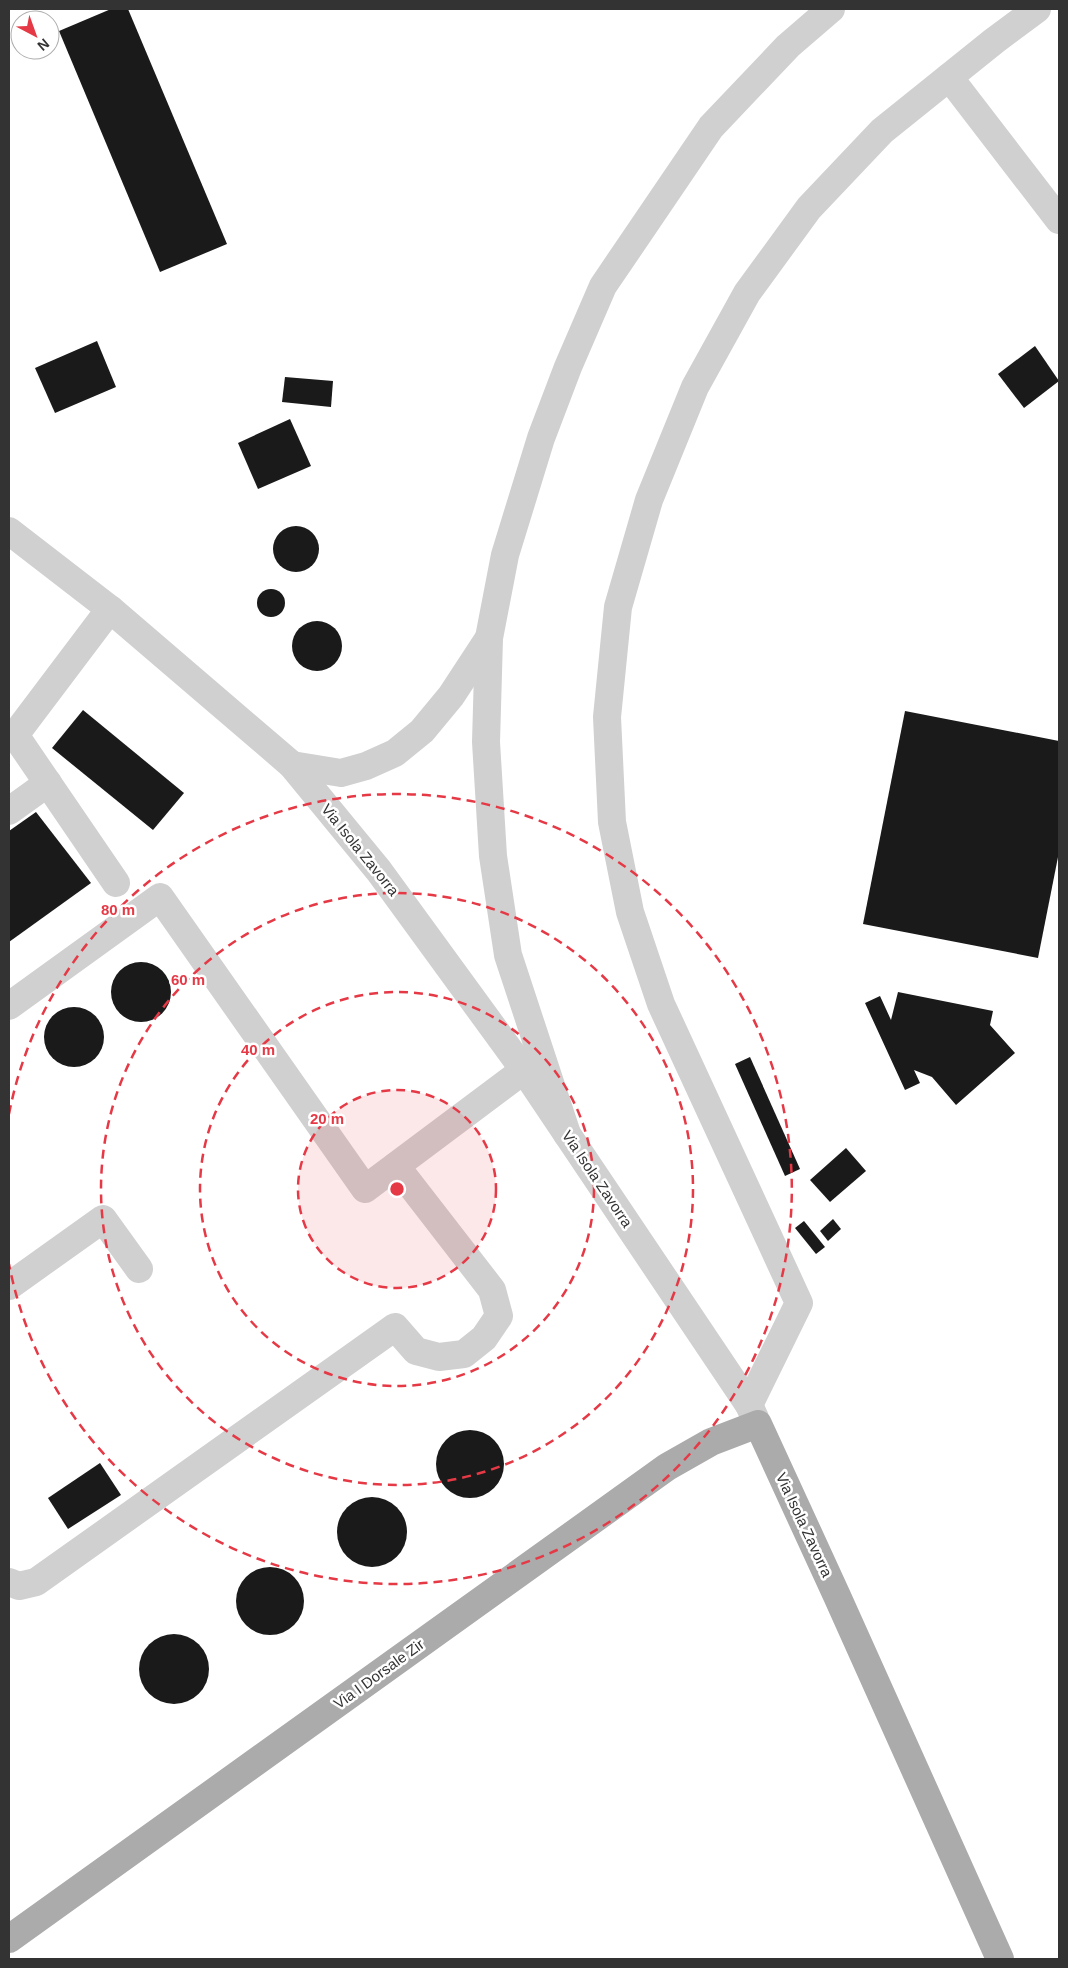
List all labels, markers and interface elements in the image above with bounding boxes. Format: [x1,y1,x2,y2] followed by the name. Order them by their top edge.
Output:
[10,10,60,60] north arrow
[34,35,53,54] text: N
[318,800,403,899] street label: Via Isola Zavorra
[101,901,135,918] text: 80 m
[171,971,205,988] text: 60 m
[241,1041,275,1058] text: 40 m
[310,1110,344,1127] text: 20 m
[559,1127,636,1231] street label: Via Isola Zavorra
[388,1180,406,1198] centre of rings
[773,1470,836,1580] street label: Via Isola Zavorra
[330,1635,427,1712] street label: Via I Dorsale Zir

